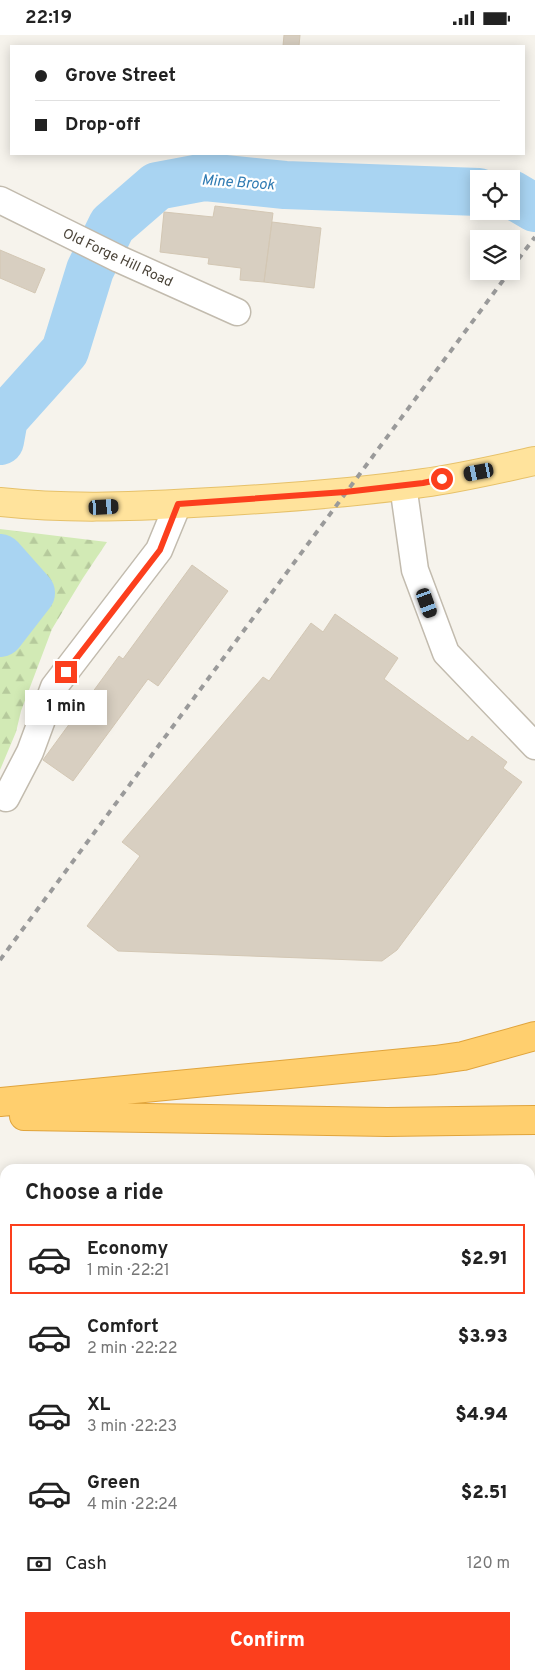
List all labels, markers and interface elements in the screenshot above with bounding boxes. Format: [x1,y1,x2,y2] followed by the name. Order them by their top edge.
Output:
[25,6,72,30] text: 22:19
[65,64,176,88] text: Grove Street
[65,113,140,137] text: Drop-off
[470,170,520,280] map controls
[470,170,520,220] button: locate
[201,171,275,196] water label: Mine Brook
[60,225,175,291] street label: Old Forge Hill Road
[470,230,520,280] button: layers
[462,462,495,482] car
[431,468,453,490] route start
[88,499,119,515] car
[414,586,439,620] car
[55,661,77,683] route end
[25,689,107,725] callout: 1 min
[46,697,86,717] text: 1 min
[25,1180,163,1207] text: Choose a ride
[27,1237,72,1282] icon: car
[87,1237,168,1261] text: Economy
[461,1247,508,1271] text: $2.91
[87,1261,170,1281] text: 1 min · 22:21
[27,1315,72,1360] icon: car
[87,1315,159,1339] text: Comfort
[458,1325,508,1349] text: $3.93
[87,1339,177,1359] text: 2 min · 22:22
[27,1393,72,1438] icon: car
[87,1393,110,1417] text: XL
[455,1403,508,1427] text: $4.94
[87,1417,177,1437] text: 3 min · 22:23
[27,1471,72,1516] icon: car
[87,1471,140,1495] text: Green
[461,1481,508,1505] text: $2.51
[87,1495,178,1515] text: 4 min · 22:24
[25,1550,53,1578] icon: cash
[65,1552,107,1576] text: Cash
[467,1554,510,1574] text: 120 m
[25,1612,510,1670] button: Confirm

